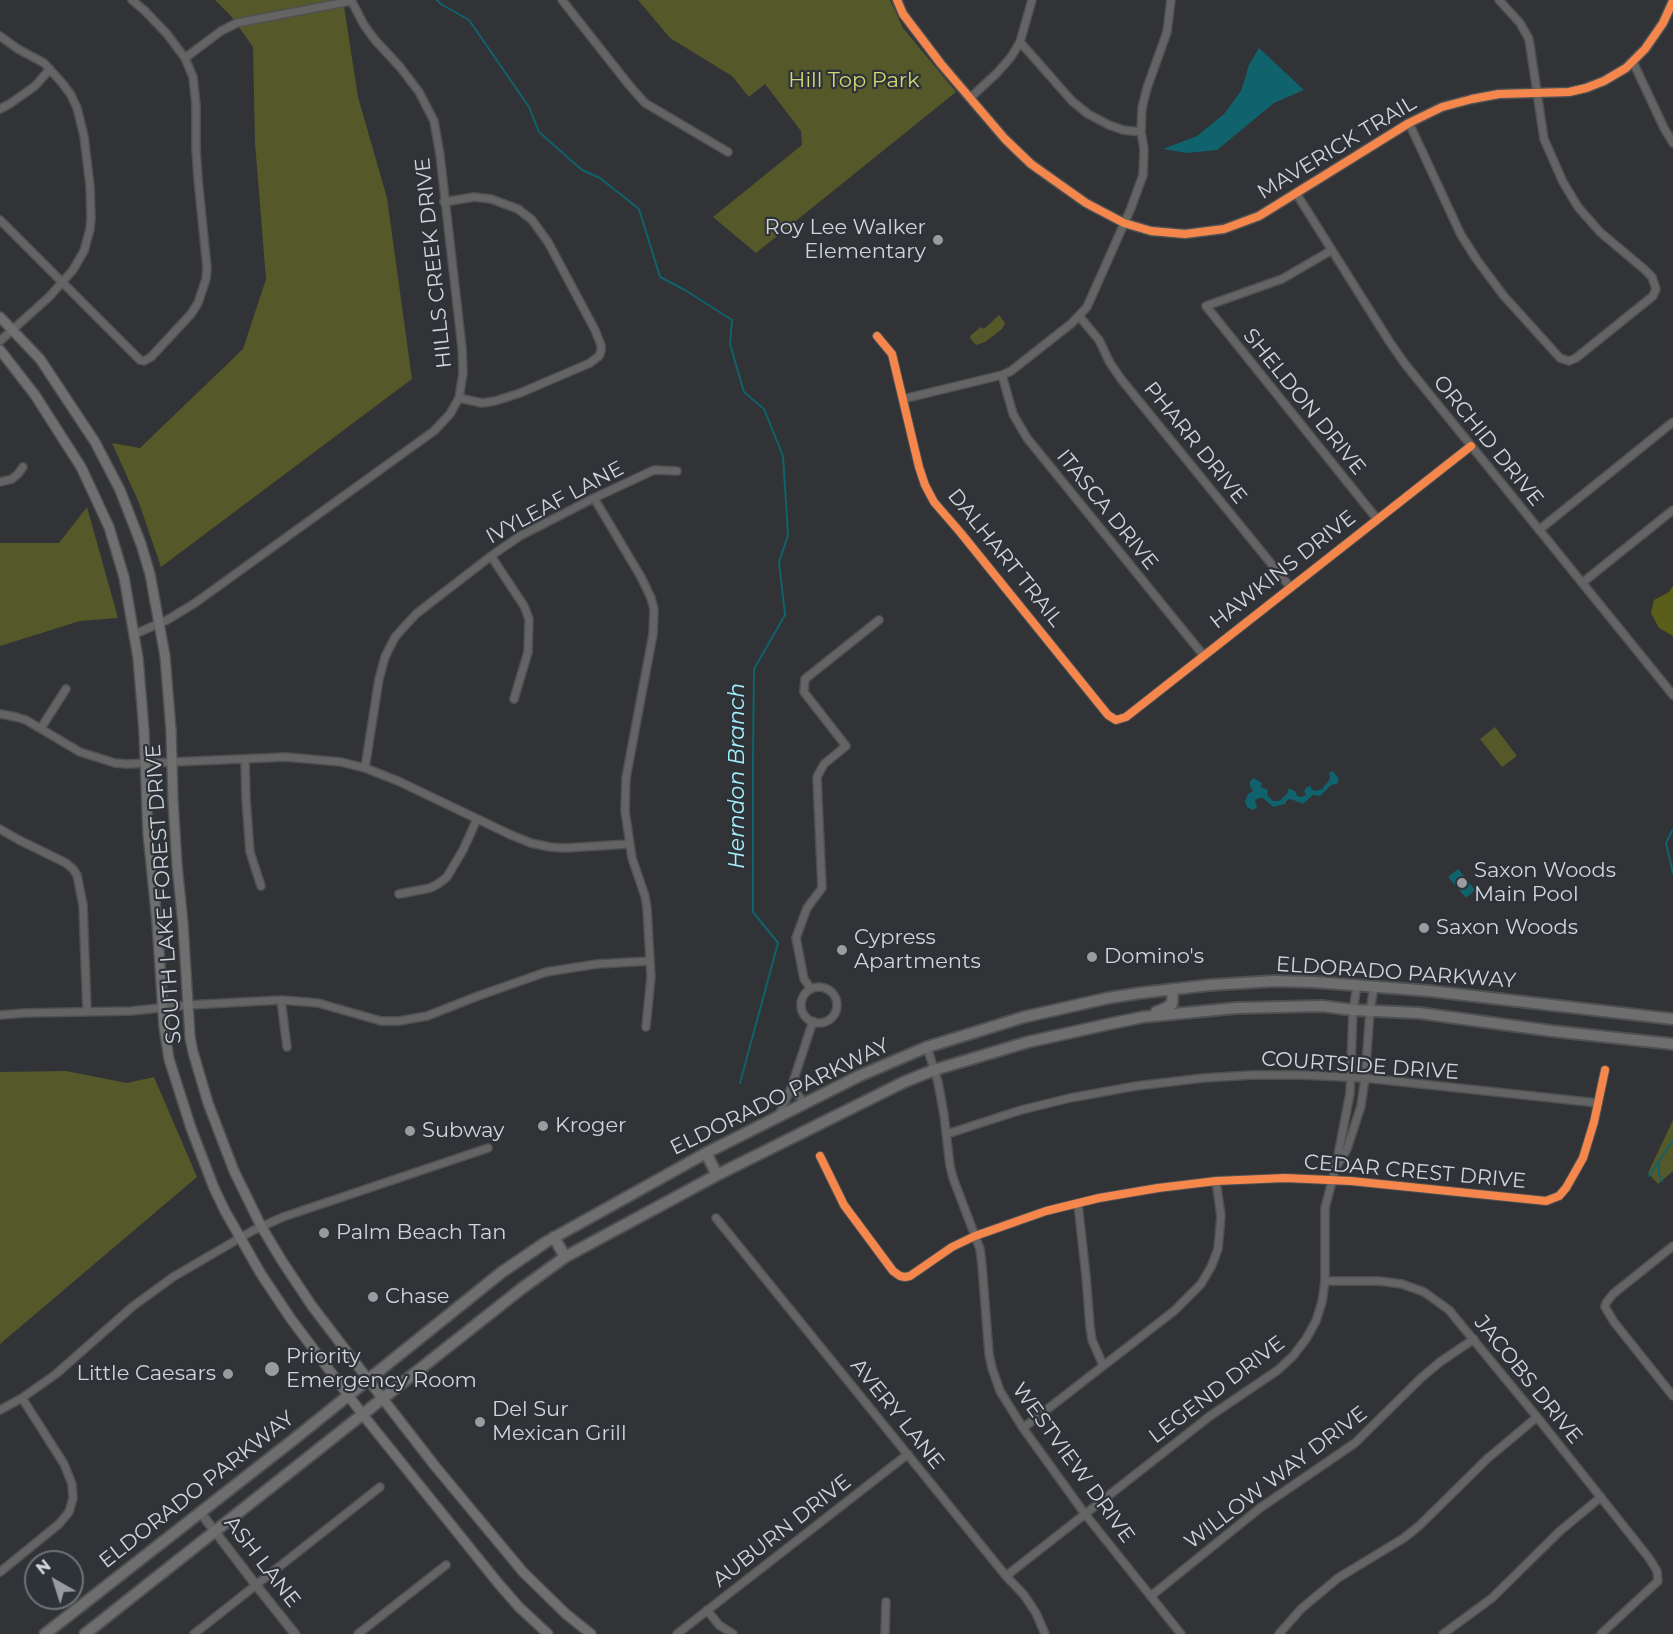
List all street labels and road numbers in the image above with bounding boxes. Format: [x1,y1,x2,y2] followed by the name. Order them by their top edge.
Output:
[1253,91,1421,205] street label: MAVERICK TRAIL
[410,156,458,370] street label: HILLS CREEK DRIVE
[1237,324,1371,480] street label: SHELDON DRIVE
[1428,371,1548,511] street label: ORCHID DRIVE
[1138,377,1252,509] street label: PHARR DRIVE
[1051,445,1163,575] street label: ITASCA DRIVE
[482,456,628,550] street label: IVYLEAF LANE
[942,484,1068,632] street label: DALHART TRAIL
[1205,505,1361,635] street label: HAWKINS DRIVE
[141,743,187,1045] street label: SOUTH LAKE FOREST DRIVE
[1275,952,1517,994] street label: ELDORADO PARKWAY
[666,1033,894,1161] street label: ELDORADO PARKWAY
[1260,1047,1460,1085] street label: COURTSIDE DRIVE
[1303,1150,1527,1194] street label: CEDAR CREST DRIVE
[1468,1311,1588,1449] street label: JACOBS DRIVE
[1144,1331,1290,1449] street label: LEGEND DRIVE
[845,1354,949,1474] street label: AVERY LANE
[1006,1378,1140,1548] street label: WESTVIEW DRIVE
[1180,1401,1372,1555] street label: WILLOW WAY DRIVE
[94,1406,300,1574] street label: ELDORADO PARKWAY
[708,1469,856,1593] street label: AUBURN DRIVE
[218,1511,306,1613] street label: ASH LANE

